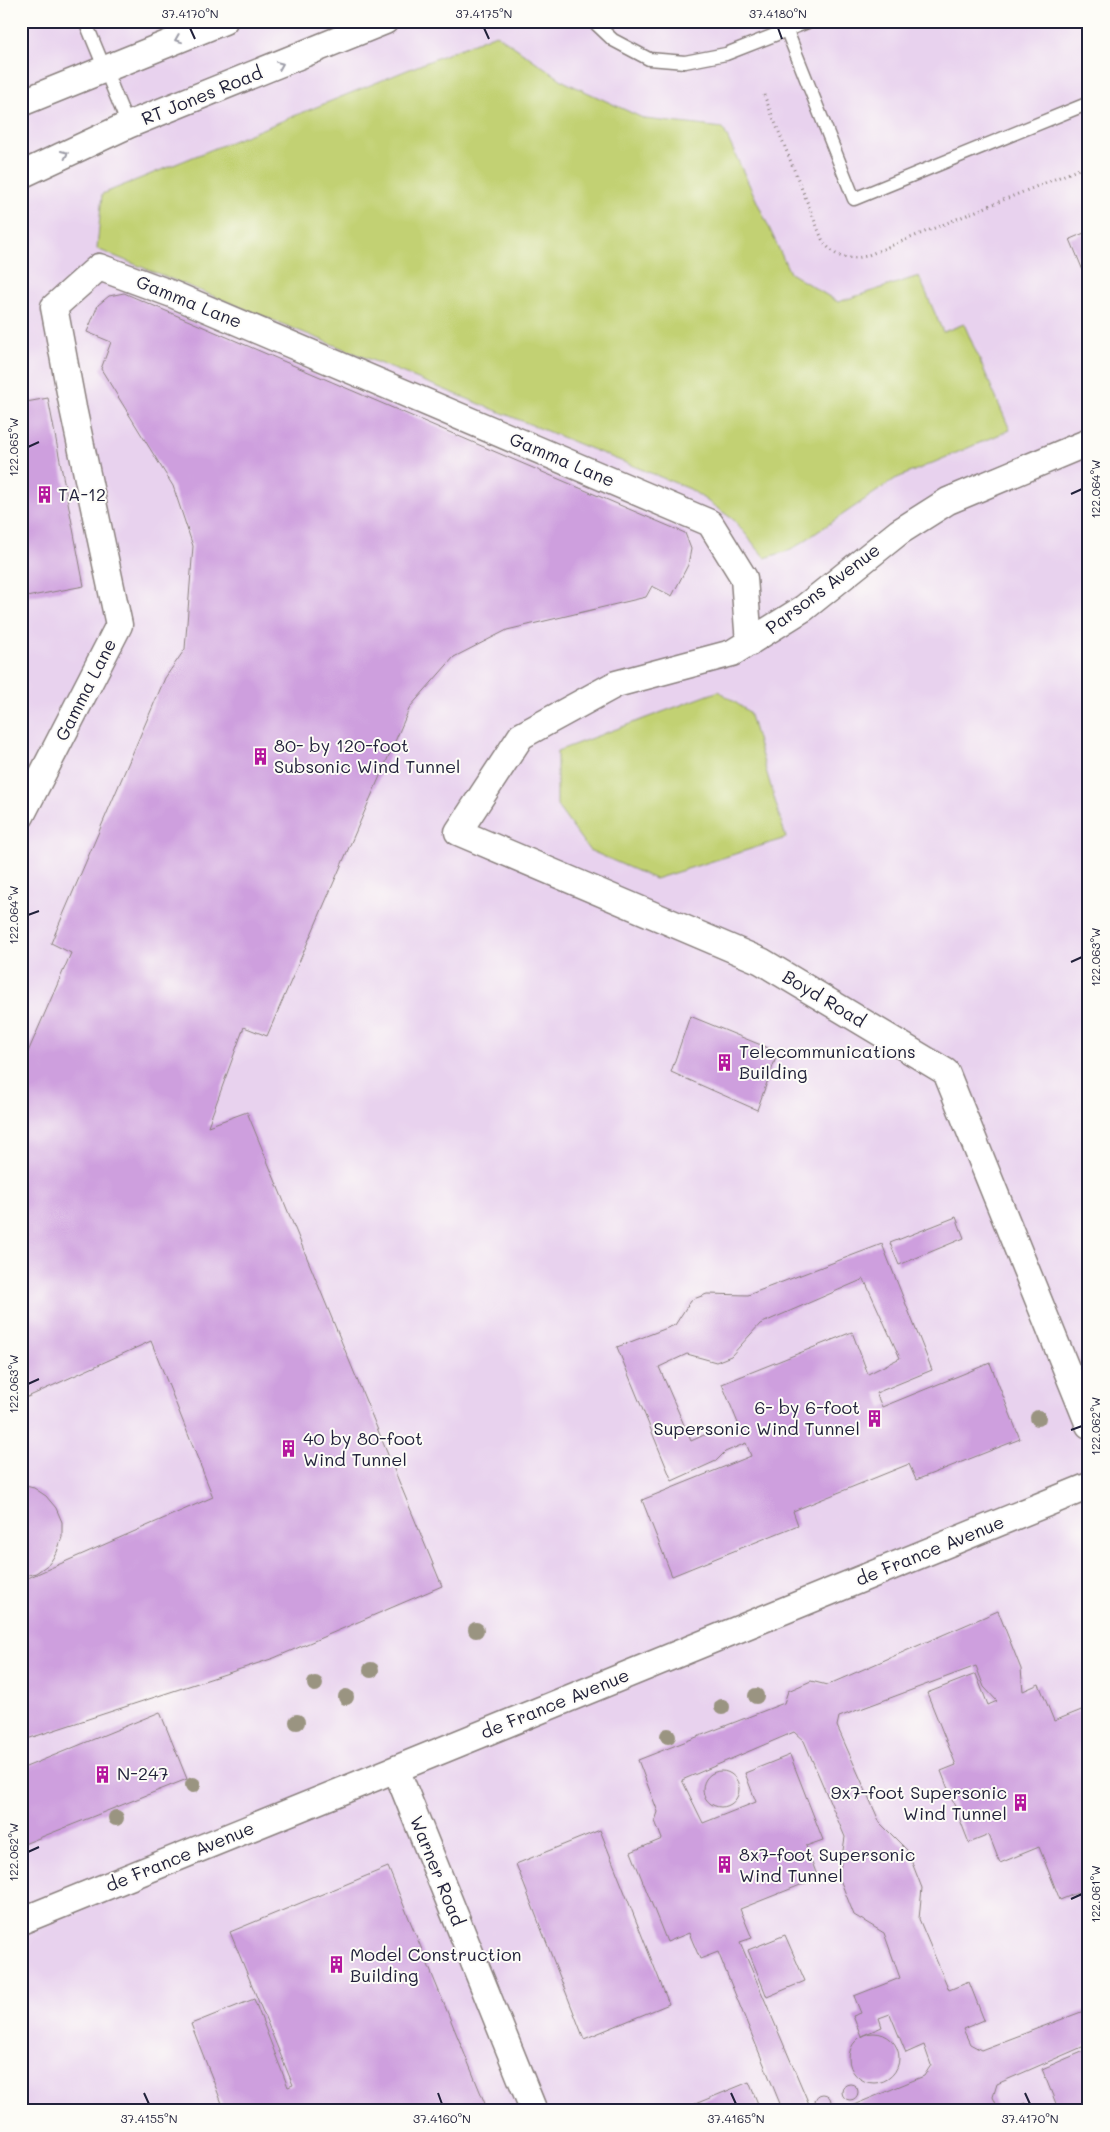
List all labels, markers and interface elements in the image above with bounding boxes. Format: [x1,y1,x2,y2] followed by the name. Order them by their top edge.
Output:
[161,5,219,21] text: 37.4170°N
[456,5,512,21] text: 37.4175°N
[749,5,807,21] text: 37.4180°N
[175,33,183,43] one-way arrow
[138,60,266,130] street label: RT Jones Road
[275,60,284,71] one-way arrow
[60,150,69,160] one-way arrow
[133,269,246,333] street label: Gamma Lane
[5,417,21,477] text: 122.065°W
[506,426,619,492] street label: Gamma Lane
[1087,459,1103,519] text: 122.064°W
[58,482,106,506] place label: TA-12
[34,485,54,505] building icon: TA-12
[760,537,885,639] street label: Parsons Avenue
[49,634,121,745] street label: Gamma Lane
[274,733,461,778] place label: 80- by 120-foot Subsonic Wind Tunnel
[250,746,270,766] building icon: 80- by 120-foot Subsonic Wind Tunnel
[5,885,21,945] text: 122.064°W
[1087,927,1103,987] text: 122.063°W
[778,964,871,1032] street label: Boyd Road
[739,1039,916,1084] place label: Telecommunications Building
[715,1052,735,1072] building icon: Telecommunications Building
[5,1354,21,1414] text: 122.063°W
[654,1395,860,1440] place label: 6- by 6-foot Supersonic Wind Tunnel
[1087,1397,1103,1455] text: 122.062°W
[864,1408,884,1428] building icon: 6- by 6-foot Supersonic Wind Tunnel
[303,1426,423,1471] place label: 40 by 80-foot Wind Tunnel
[279,1439,299,1459] building icon: 40 by 80-foot Wind Tunnel
[852,1509,1008,1591] street label: de France Avenue
[477,1662,633,1744] street label: de France Avenue
[117,1761,168,1785] place label: N-247
[93,1764,113,1784] building icon: N-247
[831,1780,1007,1825] place label: 9x7-foot Supersonic Wind Tunnel
[1011,1793,1031,1813] building icon: 9x7-foot Supersonic Wind Tunnel
[405,1812,471,1929] street label: Warner Road
[102,1815,258,1897] street label: de France Avenue
[5,1823,21,1881] text: 122.062°W
[739,1842,915,1887] place label: 8x7-foot Supersonic Wind Tunnel
[715,1855,735,1875] building icon: 8x7-foot Supersonic Wind Tunnel
[1087,1865,1103,1923] text: 122.061°W
[350,1942,522,1987] place label: Model Construction Building
[326,1955,346,1975] building icon: Model Construction Building
[120,2110,178,2126] text: 37.4155°N
[413,2110,471,2126] text: 37.4160°N
[707,2110,765,2126] text: 37.4165°N
[1001,2110,1059,2126] text: 37.4170°N

